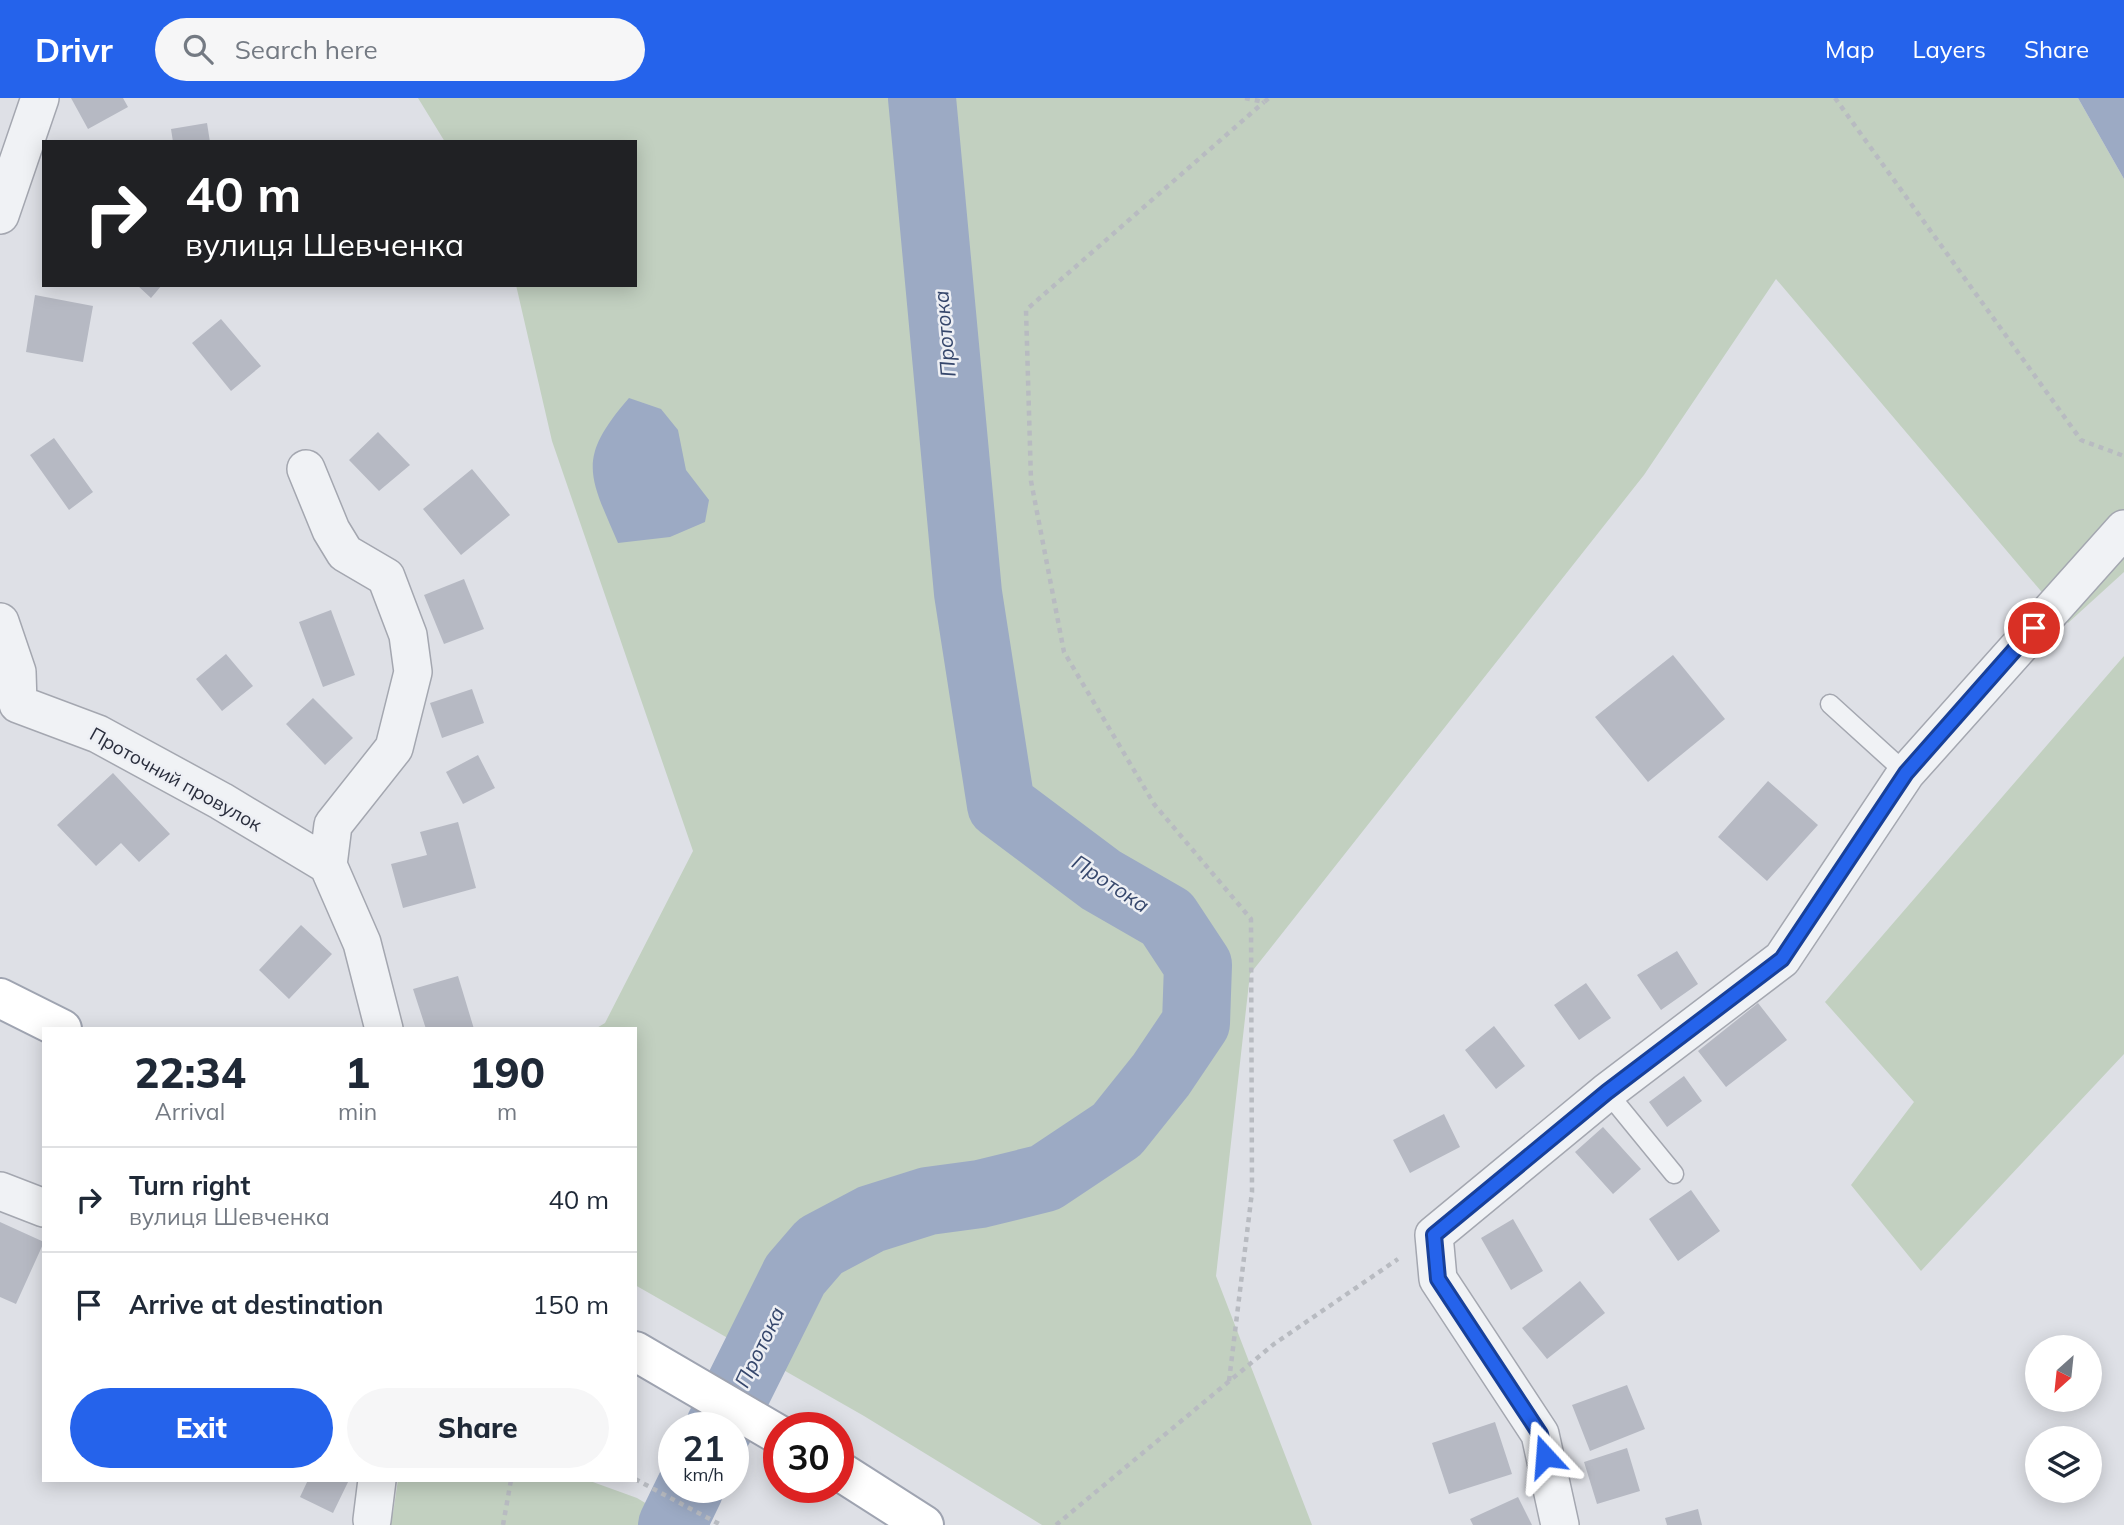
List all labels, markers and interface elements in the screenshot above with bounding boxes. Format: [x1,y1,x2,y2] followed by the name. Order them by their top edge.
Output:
[155,18,645,81] search box
[35,29,113,70] text: Drivr
[179,30,217,68] icon: search
[235,33,378,66] text: Search here
[1825,34,1874,64] text: Map
[1912,34,1986,64] text: Layers
[2024,34,2089,64] text: Share
[185,163,301,224] text: 40 m
[70,168,161,259] icon: right
[185,224,464,264] text: вулиця Шевченка
[927,289,961,378] water label: Протока
[2004,598,2064,658] pin
[2015,609,2053,647] icon: arrive
[86,722,267,837] street label: Проточний провулок
[1067,848,1155,918] water label: Протока
[134,1046,246,1099] text: 22:34
[345,1046,370,1099] text: 1
[469,1046,545,1099] text: 190
[155,1097,225,1126] text: Arrival
[338,1097,377,1126] text: min
[497,1097,517,1126] text: m
[129,1169,250,1202] text: Turn right
[70,1181,108,1219] icon: right
[548,1183,609,1216] text: 40 m
[129,1202,330,1231] text: вулиця Шевченка
[70,1286,108,1324] icon: arrive
[129,1288,384,1321] text: Arrive at destination
[533,1288,609,1321] text: 150 m
[728,1302,790,1392] water label: Протока
[2025,1335,2102,1412] north arrow
[2025,1335,2102,1503] map controls
[70,1388,333,1468] button: Exit
[347,1388,609,1468] button: Share
[763,1412,854,1503] speed limit sign: 30
[1508,1419,1582,1493] position arrow
[682,1426,725,1470] text: 21
[2025,1426,2102,1503] button: layers
[683,1463,724,1486] text: km/h

